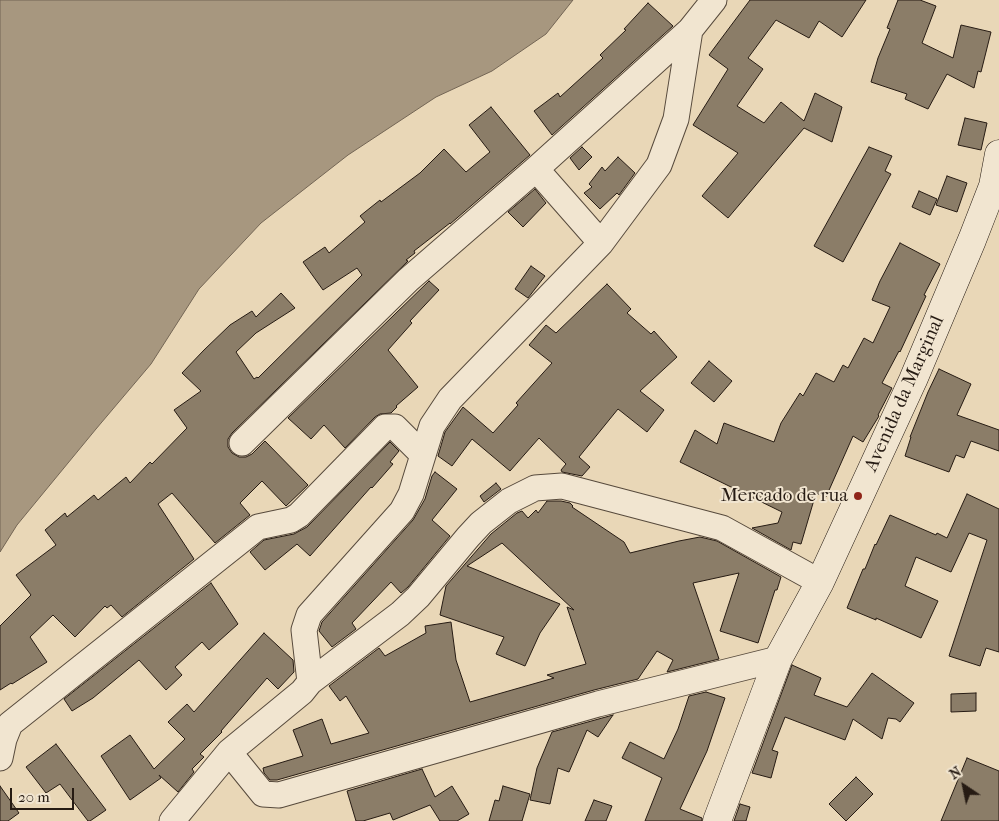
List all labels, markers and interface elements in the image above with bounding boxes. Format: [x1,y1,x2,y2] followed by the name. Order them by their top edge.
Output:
[860,312,950,476] street label: Avenida da Marginal
[721,485,848,507] place label: Mercado de rua
[852,490,864,502] marker: Mercado de rua
[939,761,989,811] north arrow
[946,763,964,783] text: N
[12,778,76,810] scale bar
[18,788,50,806] text: 20 m

